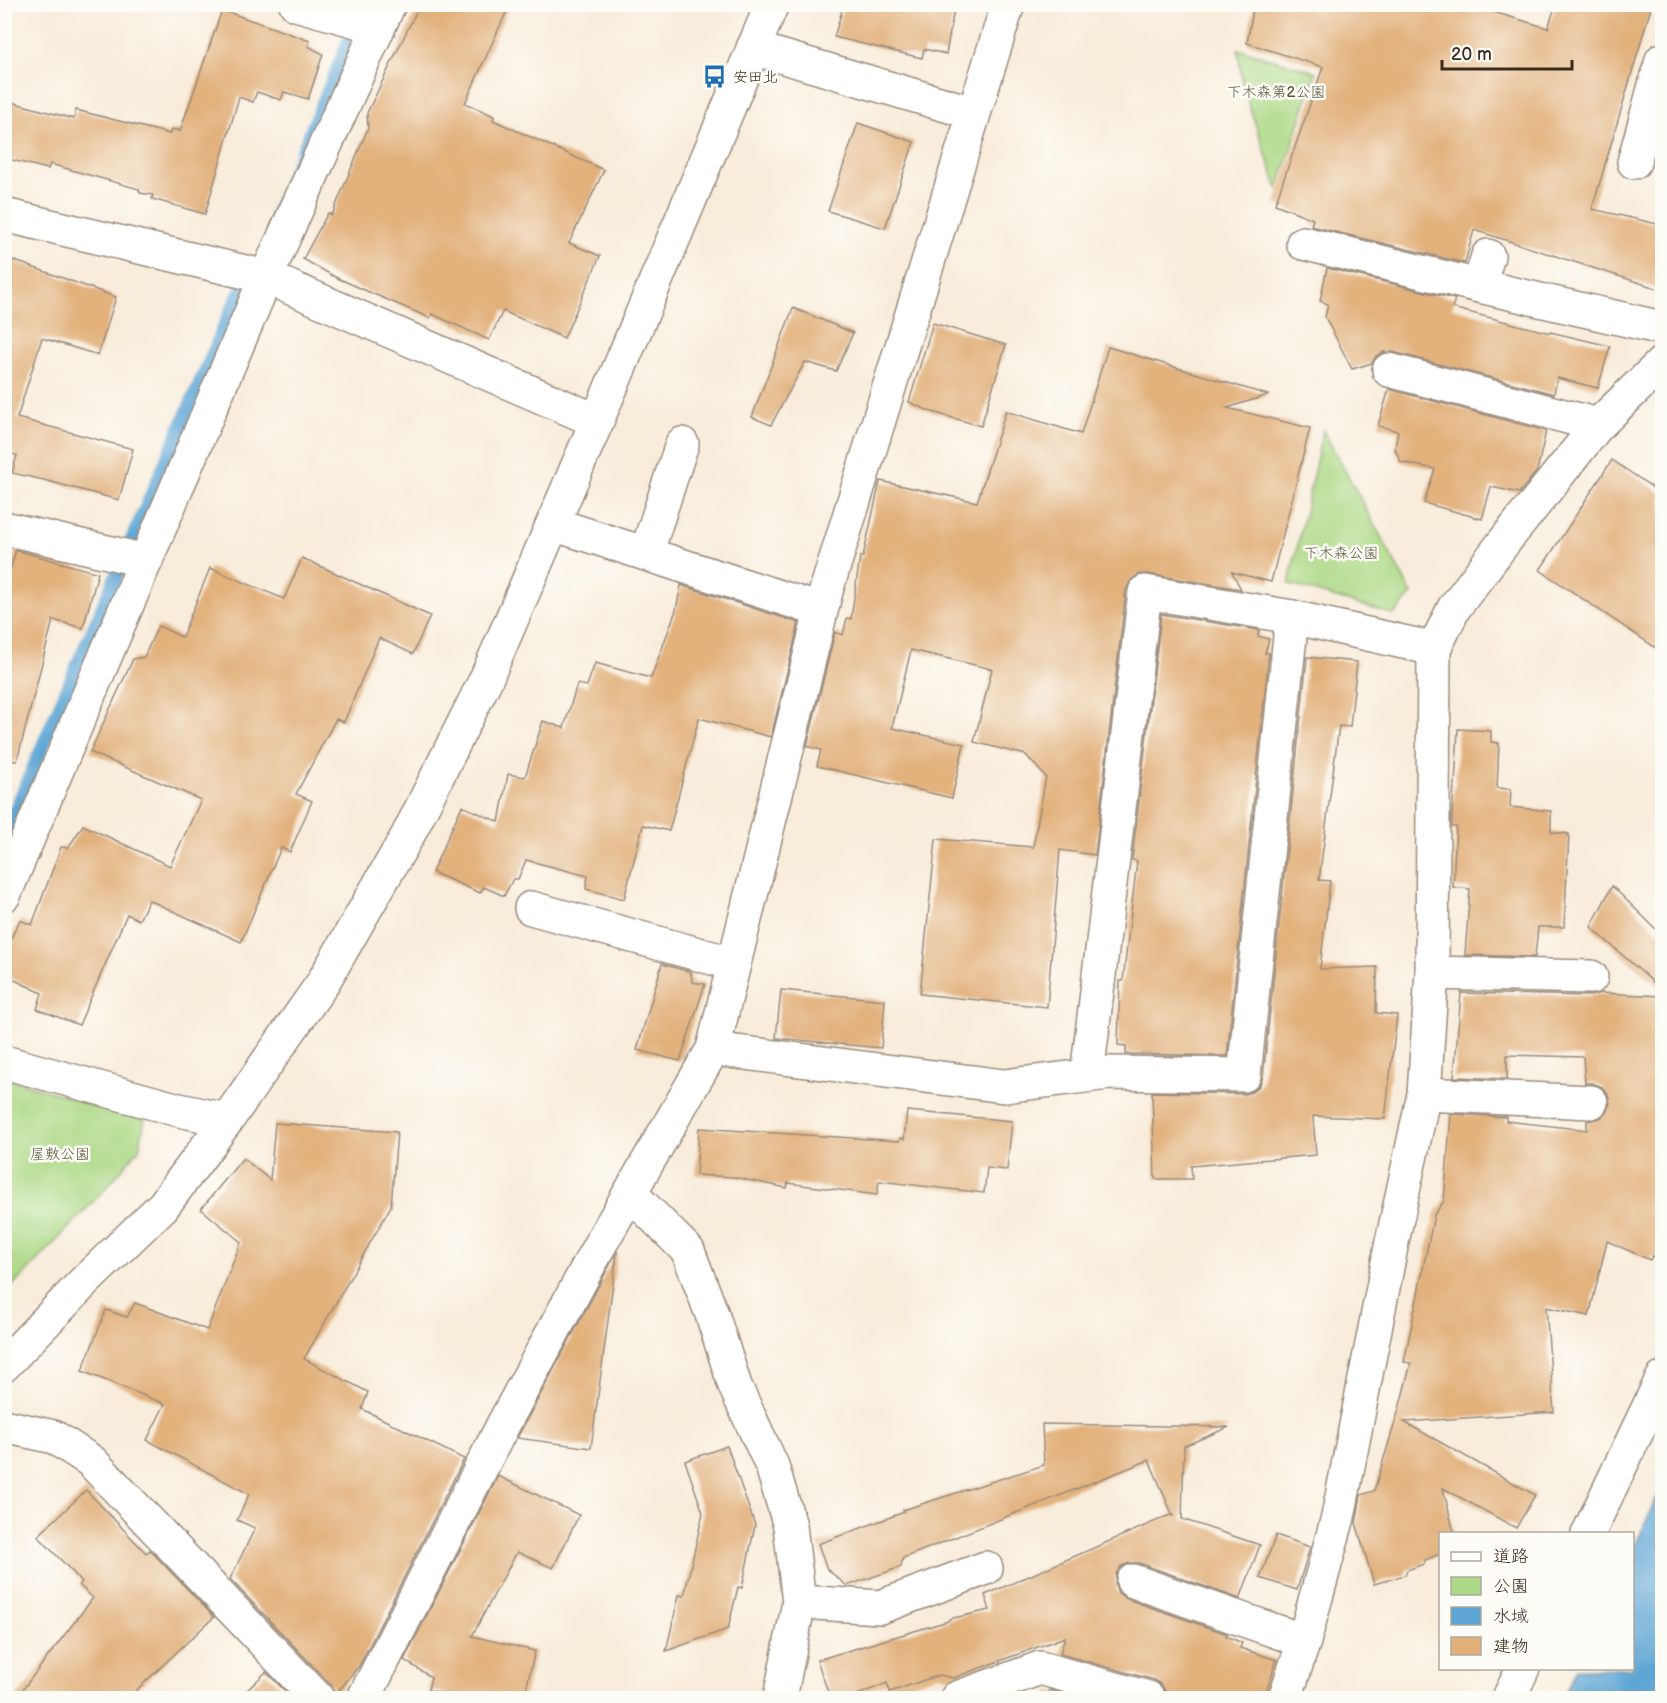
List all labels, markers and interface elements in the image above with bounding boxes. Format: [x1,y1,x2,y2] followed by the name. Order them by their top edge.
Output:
[1442,33,1572,71] scale bar
[1451,44,1492,65] text: 20 m
[702,64,728,90] bus stop icon: 安田北
[733,68,778,87] place label: 安田北
[1227,83,1325,102] park label: 下木森第2公園
[1303,544,1379,563] park label: 下木森公園
[30,1145,90,1164] park label: 屋敷公園
[1439,1532,1634,1670] legend
[1493,1546,1529,1567] text: 道路
[1493,1576,1529,1597] text: 公園
[1493,1606,1529,1627] text: 水域
[1493,1636,1529,1657] text: 建物

